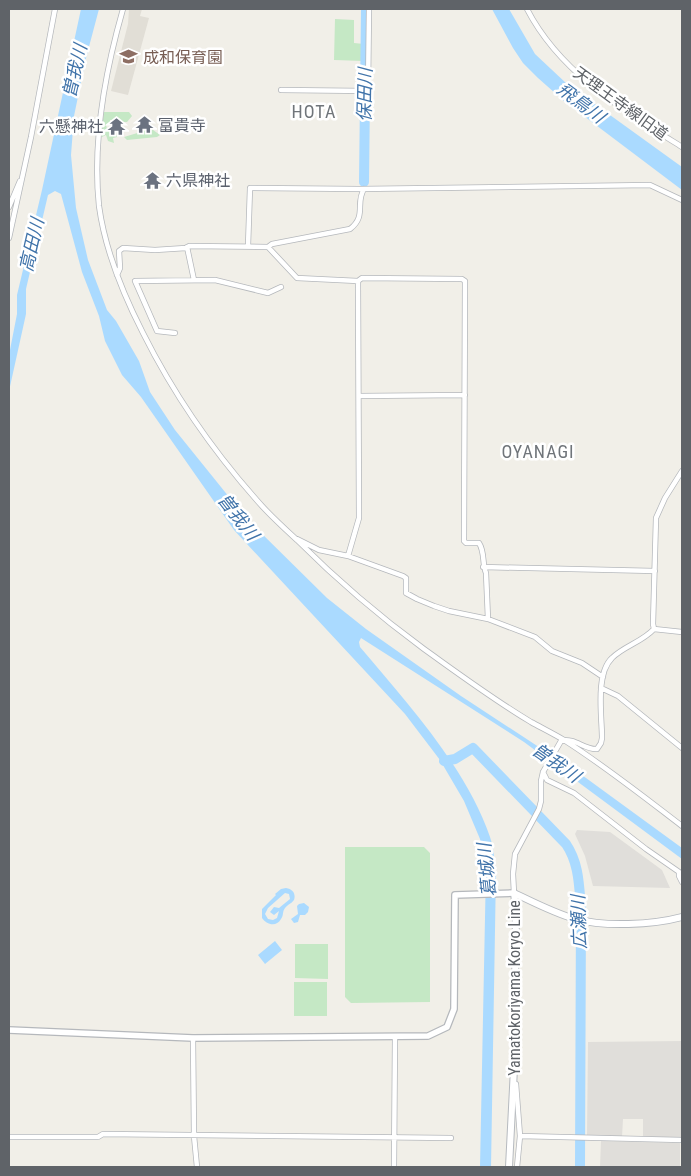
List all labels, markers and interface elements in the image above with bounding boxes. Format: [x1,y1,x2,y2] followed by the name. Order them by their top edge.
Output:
[58,40,91,100] water label: 曽我川
[119,47,139,67] school or university icon: 成和保育園
[143,48,223,67] place label: 成和保育園
[570,63,672,144] street label: 天理王寺線旧道
[354,66,376,122] water label: 保田川
[553,78,611,128] water label: 飛鳥川
[292,101,336,122] district label: HOTA
[134,115,154,135] temple icon: 富貴寺
[107,116,127,136] temple icon: 六懸神社
[158,116,206,135] place label: 富貴寺
[39,117,103,136] place label: 六懸神社
[142,170,162,190] temple icon: 六県神社
[166,171,230,190] place label: 六県神社
[15,214,48,274] water label: 高田川
[501,441,575,462] district label: OYANAGI
[213,489,265,546] water label: 曽我川
[528,739,586,788] water label: 曽我川
[473,840,500,898] water label: 葛城川
[567,893,590,949] water label: 広瀬川
[505,900,524,1076] street label: Yamatokoriyama Koryo Line

